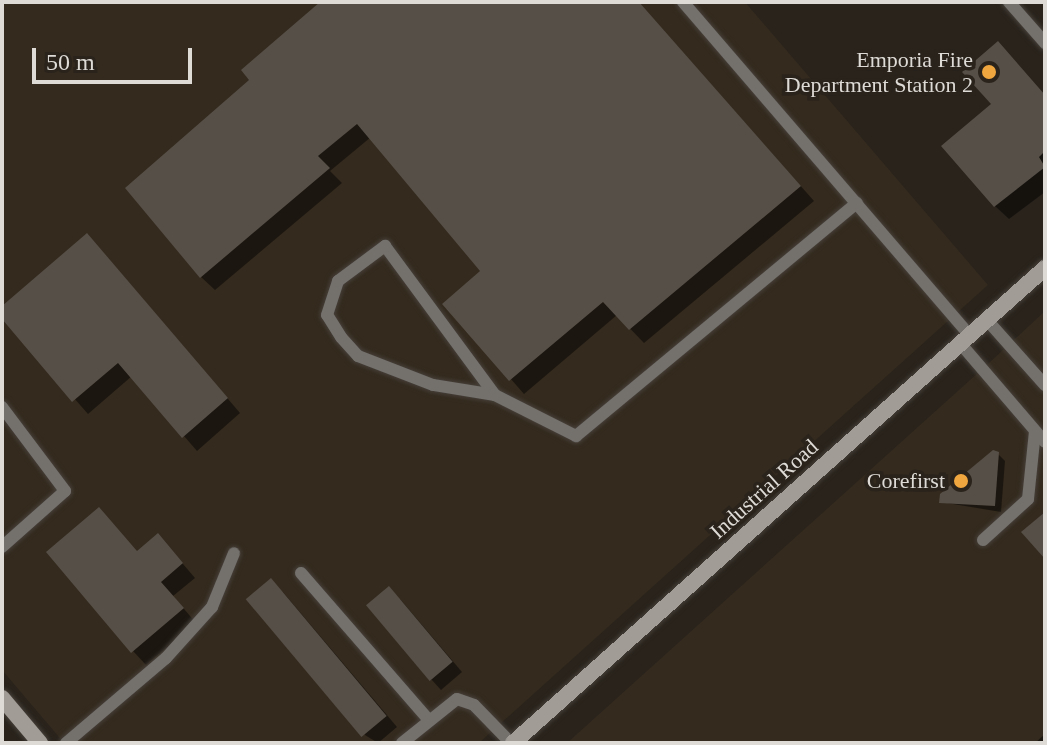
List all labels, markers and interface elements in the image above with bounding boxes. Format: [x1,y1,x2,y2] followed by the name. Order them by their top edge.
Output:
[36,32,196,82] scale bar
[785,46,973,98] place label: Emporia Fire Department Station 2
[46,49,95,75] text: 50 m
[980,63,998,81] marker: Emporia Fire Department Station 2
[705,434,823,544] street label: Industrial Road
[867,468,945,494] place label: Corefirst
[952,472,970,490] marker: Corefirst

